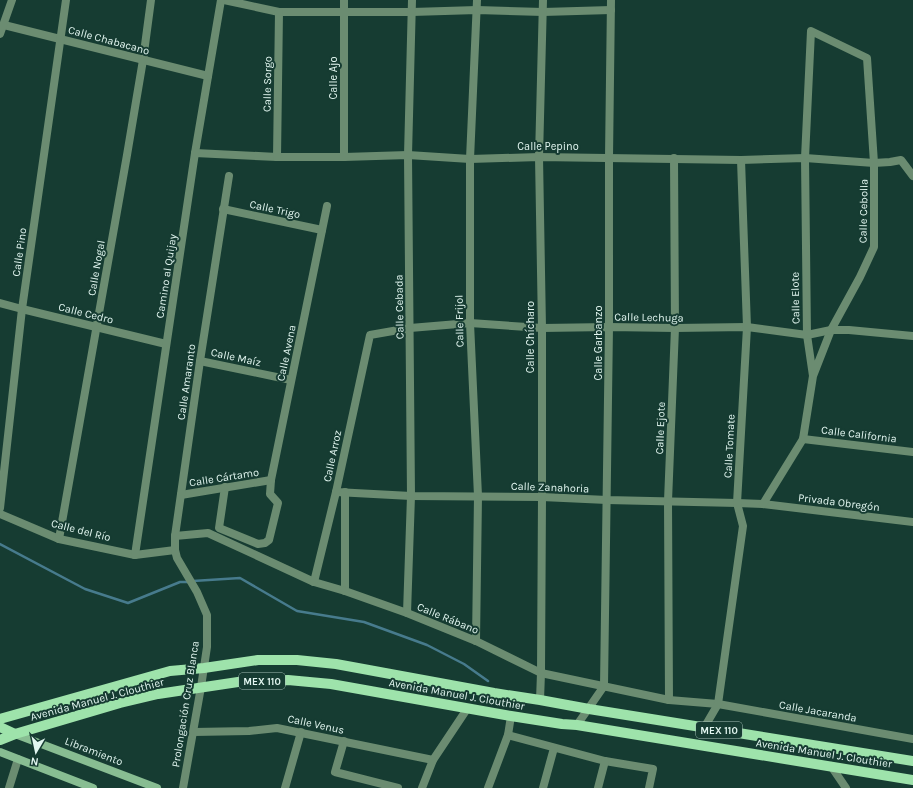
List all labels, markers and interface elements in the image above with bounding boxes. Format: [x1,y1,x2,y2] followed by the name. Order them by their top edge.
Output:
[67,23,151,58] street label: Calle Chabacano
[261,56,274,112] street label: Calle Sorgo
[327,57,340,100] street label: Calle Ajo
[517,140,579,153] street label: Calle Pepino
[856,179,871,243] street label: Calle Cebolla
[248,198,301,221] street label: Calle Trigo
[10,227,29,277] street label: Calle Pino
[153,233,180,319] street label: Camino al Quijay
[85,239,108,297] street label: Calle Nogal
[789,271,802,324] street label: Calle Elote
[392,274,407,339] street label: Calle Cebada
[453,294,466,347] street label: Calle Frijol
[57,300,115,327] street label: Calle Cedro
[524,301,537,373] street label: Calle Chícharo
[592,306,605,380] street label: Calle Garbanzo
[614,310,684,325] street label: Calle Lechuga
[274,324,299,382] street label: Calle Avena
[175,343,198,421] street label: Calle Amaranto
[210,346,262,369] street label: Calle Maíz
[653,401,668,455] street label: Calle Ejote
[721,413,738,478] street label: Calle Tomate
[820,423,898,446] street label: Calle California
[321,429,344,483] street label: Calle Arroz
[188,466,260,489] street label: Calle Cártamo
[511,480,589,495] street label: Calle Zanahoria
[797,491,881,514] street label: Privada Obregón
[50,517,112,544] street label: Calle del Río
[415,600,480,637] street label: Calle Rábano
[169,640,202,768] street label: Prolongación Cruz Blanca
[239,673,285,689] road number: MEX 110
[29,675,165,724] street label: Avenida Manuel J. Clouthier
[388,676,526,713] street label: Avenida Manuel J. Clouthier
[778,698,858,725] street label: Calle Jacaranda
[286,712,346,737] street label: Calle Venus
[696,722,742,738] road number: MEX 110
[16,732,56,772] north arrow
[63,734,125,768] street label: Libramiento
[755,736,893,771] street label: Avenida Manuel J. Clouthier
[30,754,39,768] text: N

